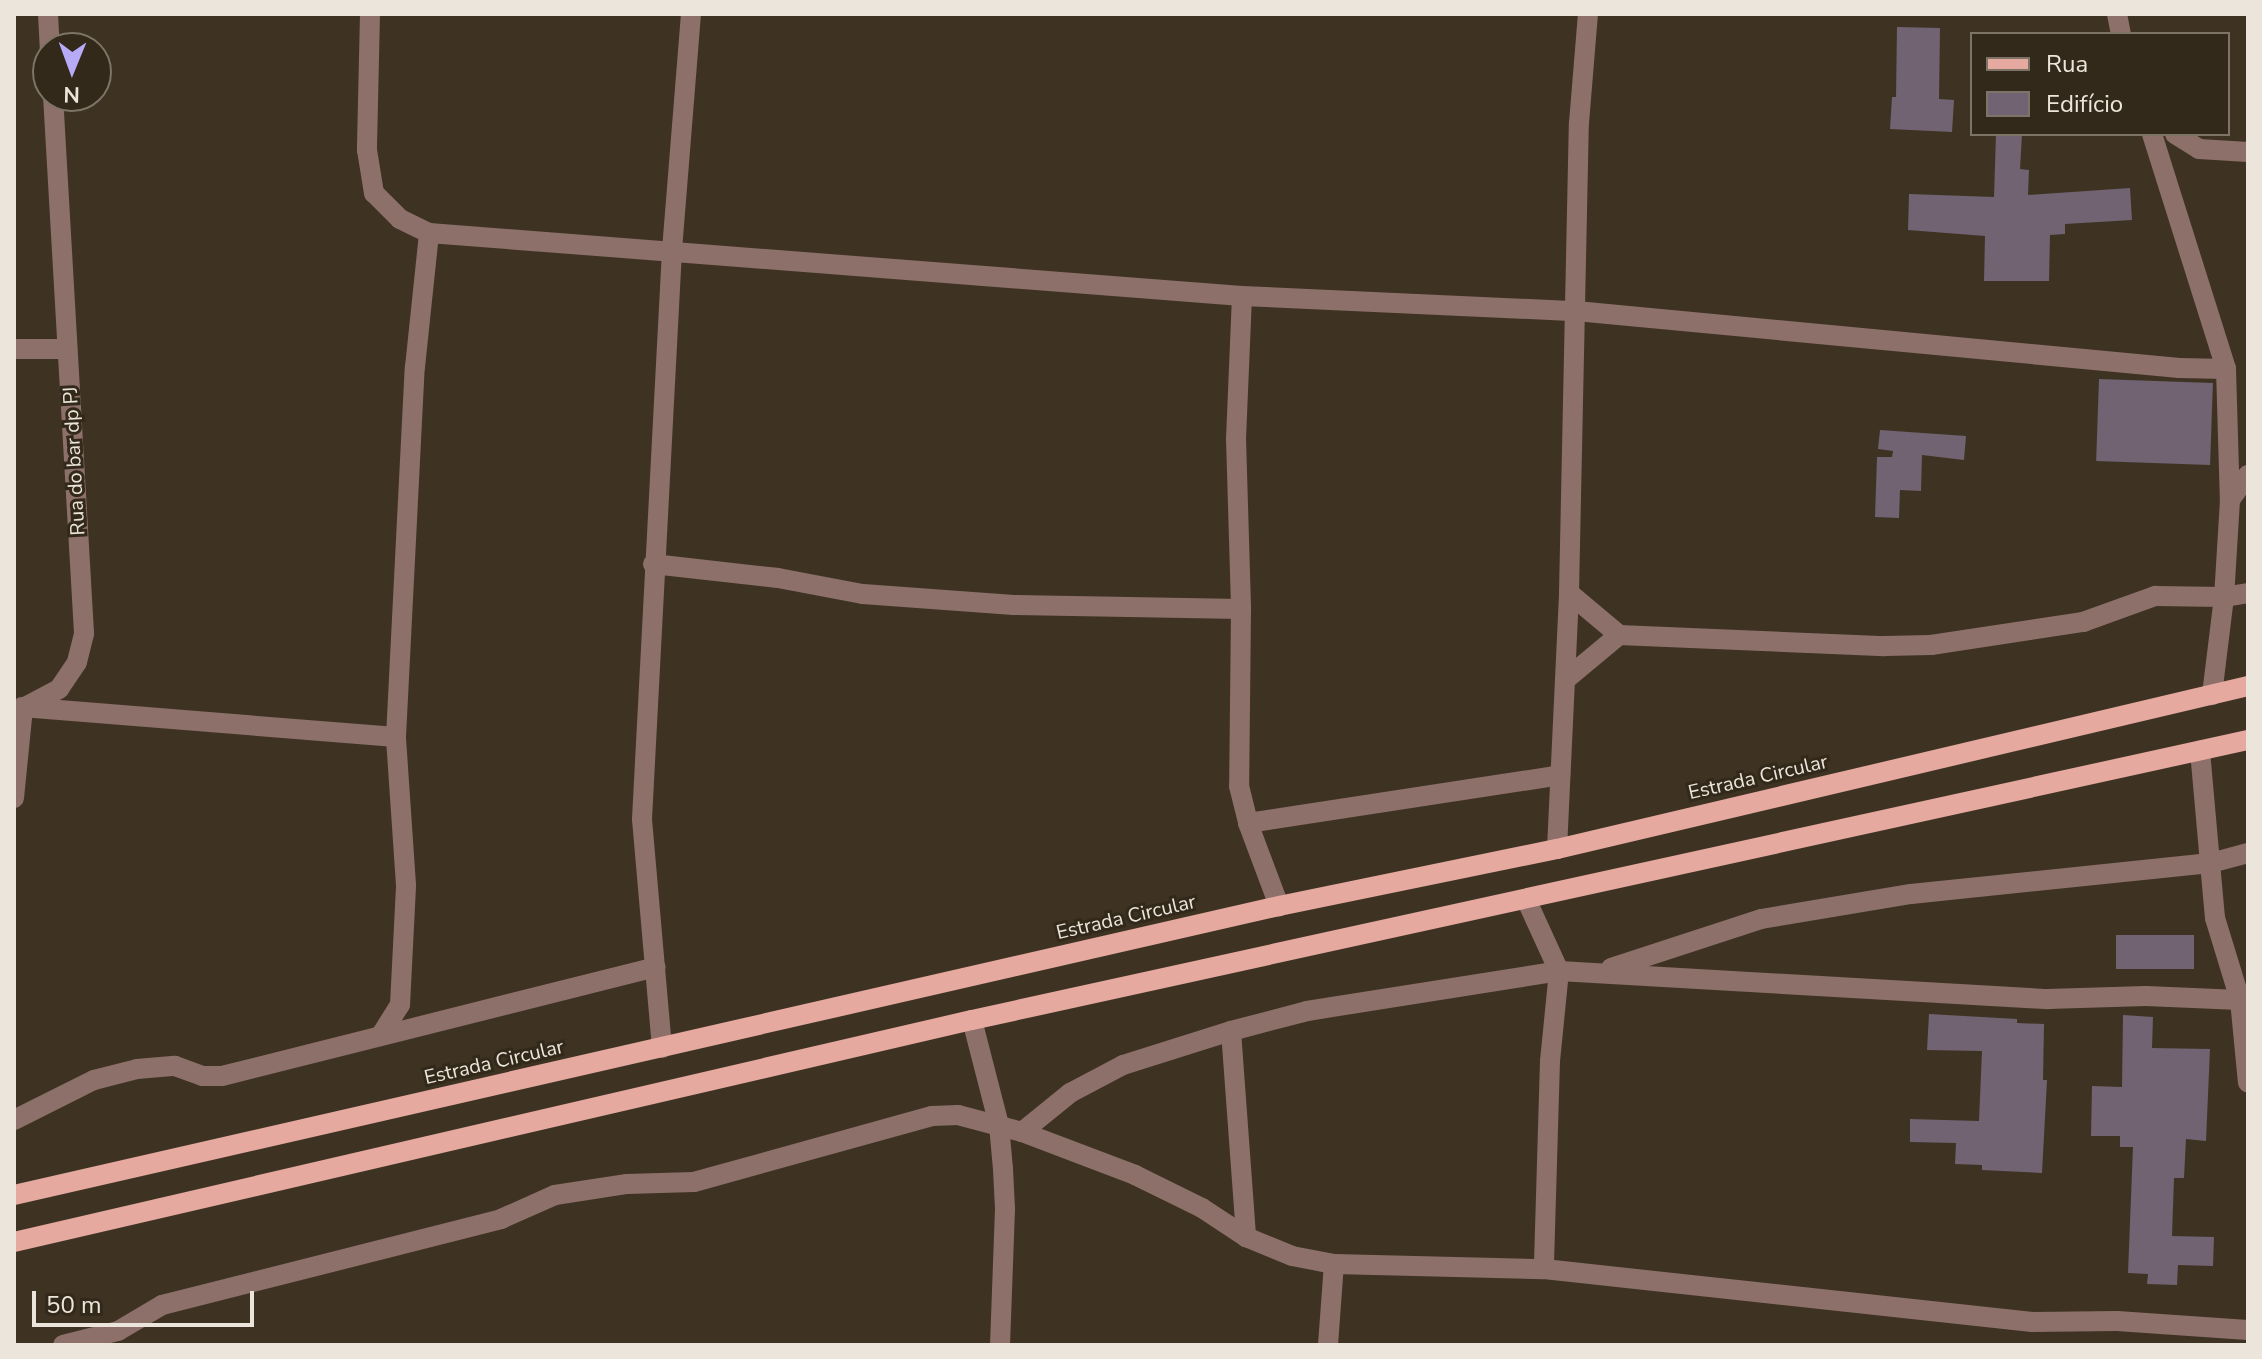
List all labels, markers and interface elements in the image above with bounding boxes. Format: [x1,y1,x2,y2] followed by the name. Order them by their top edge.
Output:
[32,32,112,112] north arrow
[1970,32,2230,136] legend
[2046,48,2088,80] text: Rua
[63,79,80,109] text: N
[2046,88,2123,120] text: Edifício
[58,386,90,536] street label: Rua do bar dp PJ
[1686,749,1830,805] street label: Estrada Circular
[1054,889,1198,945] street label: Estrada Circular
[422,1034,566,1090] street label: Estrada Circular
[36,1275,258,1325] scale bar
[46,1289,102,1321] text: 50 m

